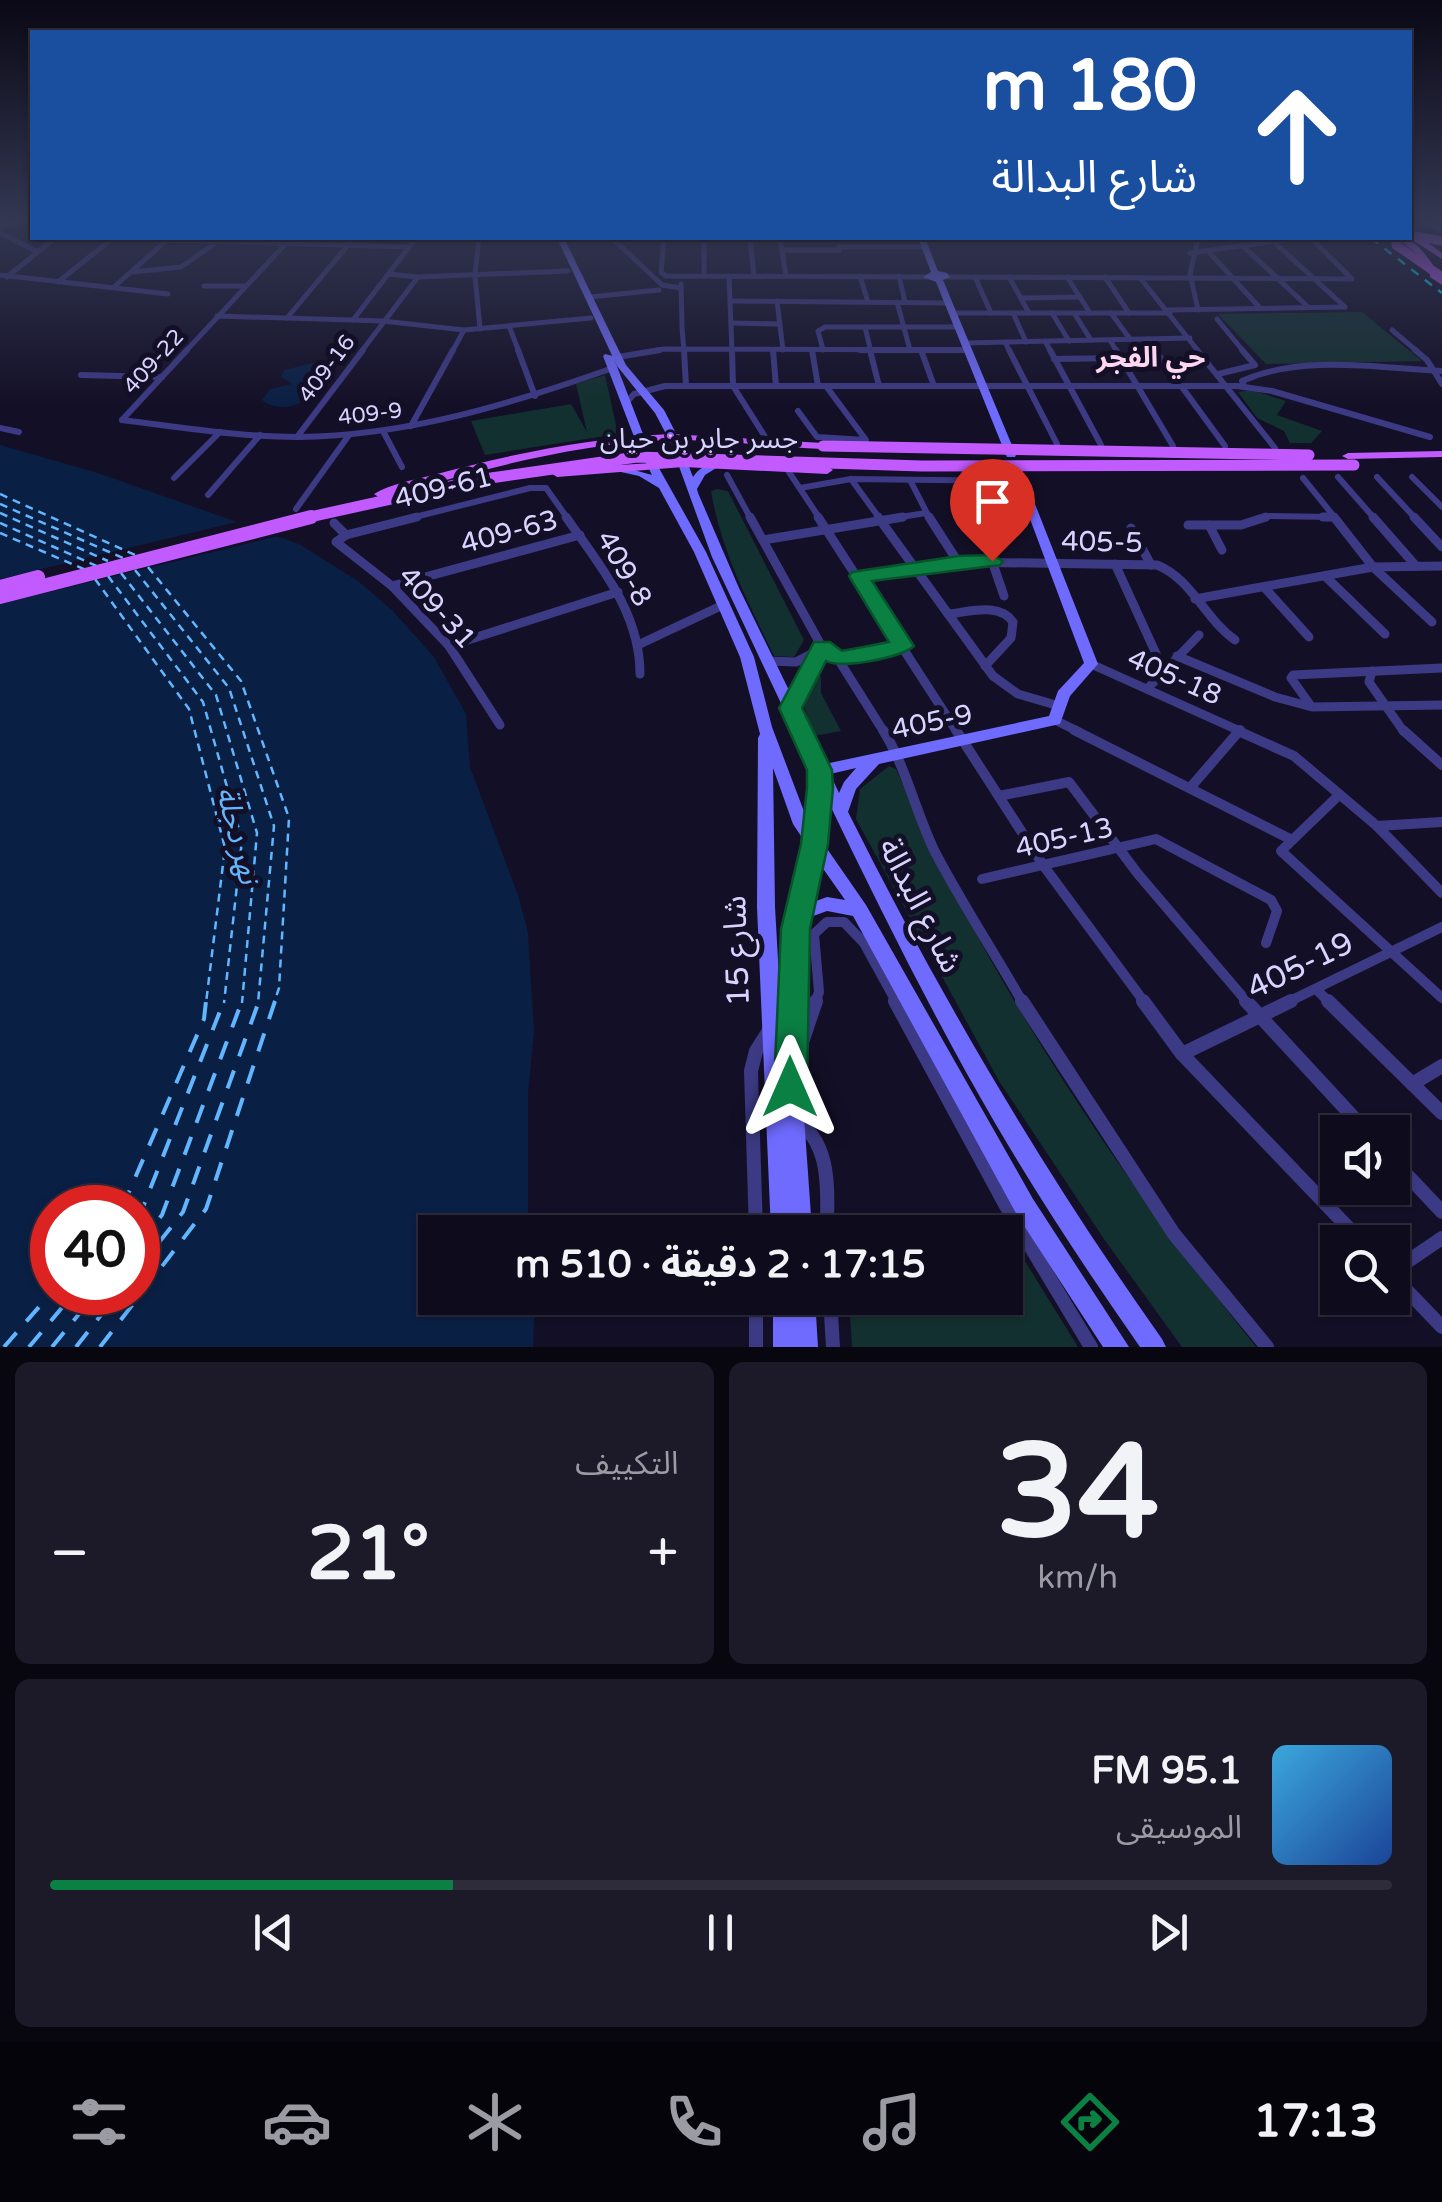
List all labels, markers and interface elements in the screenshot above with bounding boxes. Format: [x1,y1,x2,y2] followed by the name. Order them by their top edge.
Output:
[983,45,1197,129] text: 180 m
[1232,70,1362,200] icon: ahead
[992,151,1197,205] text: شارع البدالة
[118,324,190,399] street label: 409-22
[293,330,361,408] street label: 409-16
[1096,341,1205,379] district label: حي الفجر
[337,397,404,431] street label: 409-9
[600,422,798,456] street label: جسر جابر بن حيان
[391,459,496,516] street label: 409-61
[950,459,1035,562] pin
[965,474,1020,529] icon: arrive
[457,503,562,561] street label: 409-63
[1061,524,1143,560] street label: 405-5
[589,525,659,612] street label: 409-8
[391,559,483,656] street label: 409-31
[1122,641,1227,713] street label: 405-18
[889,697,976,747] street label: 405-9
[208,783,268,890] water label: نهر دجلة
[1012,810,1116,866] street label: 405-13
[866,832,970,981] street label: شارع البدالة
[716,895,762,1007] street label: شارع 15
[1241,924,1360,1008] street label: 405-19
[738,1035,842,1139] position arrow
[1320,1115,1410,1315] map controls
[1320,1115,1410,1205] button: sound
[30,1185,160,1315] speed limit sign: 40
[1320,1225,1410,1315] button: search
[515,1242,926,1288] text: 17:15 · 2 دقيقة · 510 m
[996,1416,1159,1572] text: 34
[575,1445,679,1483] text: التكييف
[307,1509,430,1599] text: 21°
[50,1521,89,1587] text: −
[648,1521,679,1587] text: +
[1038,1559,1118,1597] text: km/h
[1091,1748,1242,1794] text: 95.1 FM
[1116,1809,1242,1847] text: الموسيقى
[246,1905,301,1960] icon: previous
[693,1905,748,1960] icon: pause
[1141,1905,1196,1960] icon: next
[64,2087,134,2157] icon: filters
[262,2087,332,2157] icon: car
[460,2087,530,2157] icon: climate
[659,2087,729,2157] icon: phone
[857,2087,927,2157] icon: music
[1055,2087,1125,2157] icon: directions
[1253,2095,1378,2149] text: 17:13

